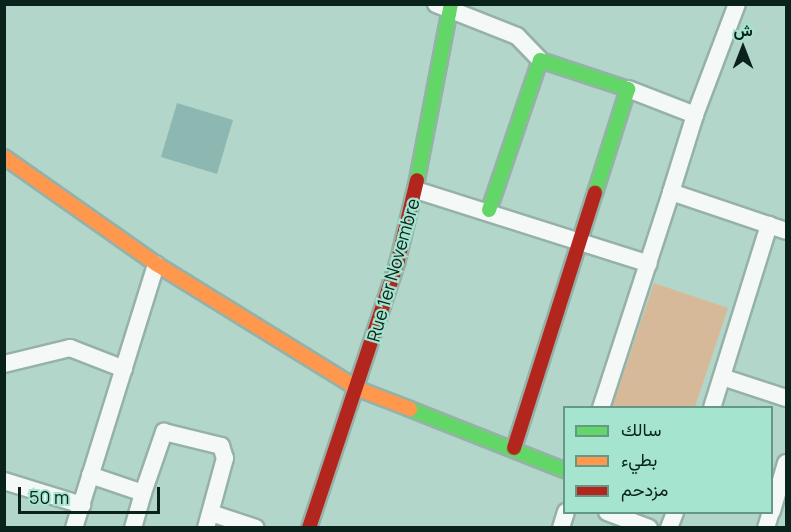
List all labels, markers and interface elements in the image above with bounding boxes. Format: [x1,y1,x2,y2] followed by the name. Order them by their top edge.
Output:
[713,18,773,78] north arrow
[733,19,753,41] text: ش
[362,196,424,344] street label: Rue 1er Novembre
[563,406,773,514] legend
[621,417,661,441] text: سالك
[621,447,657,471] text: بطيء
[21,475,164,513] scale bar
[621,477,668,501] text: مزدحم
[29,485,69,509] text: 50 m

